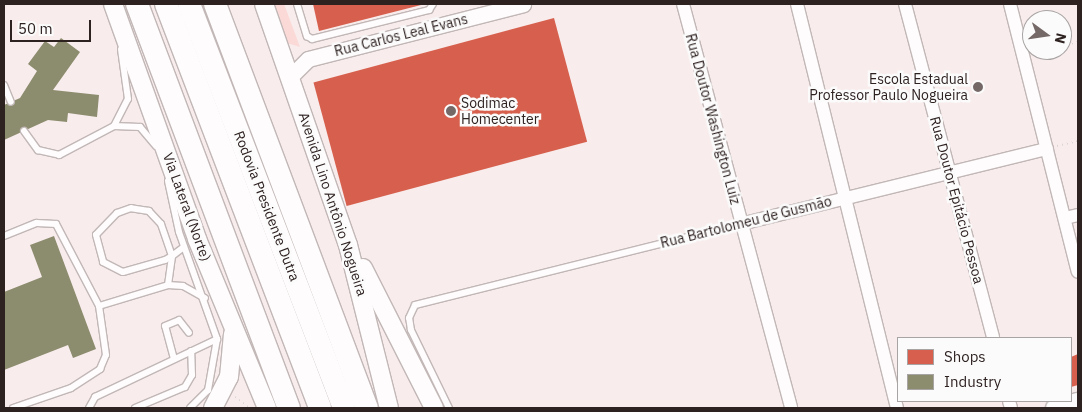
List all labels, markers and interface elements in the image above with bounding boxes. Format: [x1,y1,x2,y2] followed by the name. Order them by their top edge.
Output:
[12,10,94,42] scale bar
[332,10,470,60] street label: Rua Carlos Leal Evans
[1022,10,1072,60] north arrow
[18,19,53,38] text: 50 m
[1051,31,1071,45] text: N
[682,32,744,206] street label: Rua Doutor Washington Luiz
[809,71,968,104] place label: Escola Estadual Professor Paulo Nogueira
[972,81,984,93] marker: Escola Estadual Professor Paulo Nogueira
[461,95,539,128] place label: Sodimac Homecenter
[445,105,457,117] marker: Sodimac Homecenter
[295,110,371,298] street label: Avenida Lino Antônio Nogueira
[927,114,987,286] street label: Rua Doutor Epitácio Pessoa
[231,129,303,283] street label: Rodovia Presidente Dutra
[160,150,214,264] street label: Via Lateral (Norte)
[659,193,833,251] street label: Rua Bartolomeu de Gusmão
[897,337,1072,402] legend
[944,347,986,366] text: Shops
[944,372,1001,391] text: Industry

